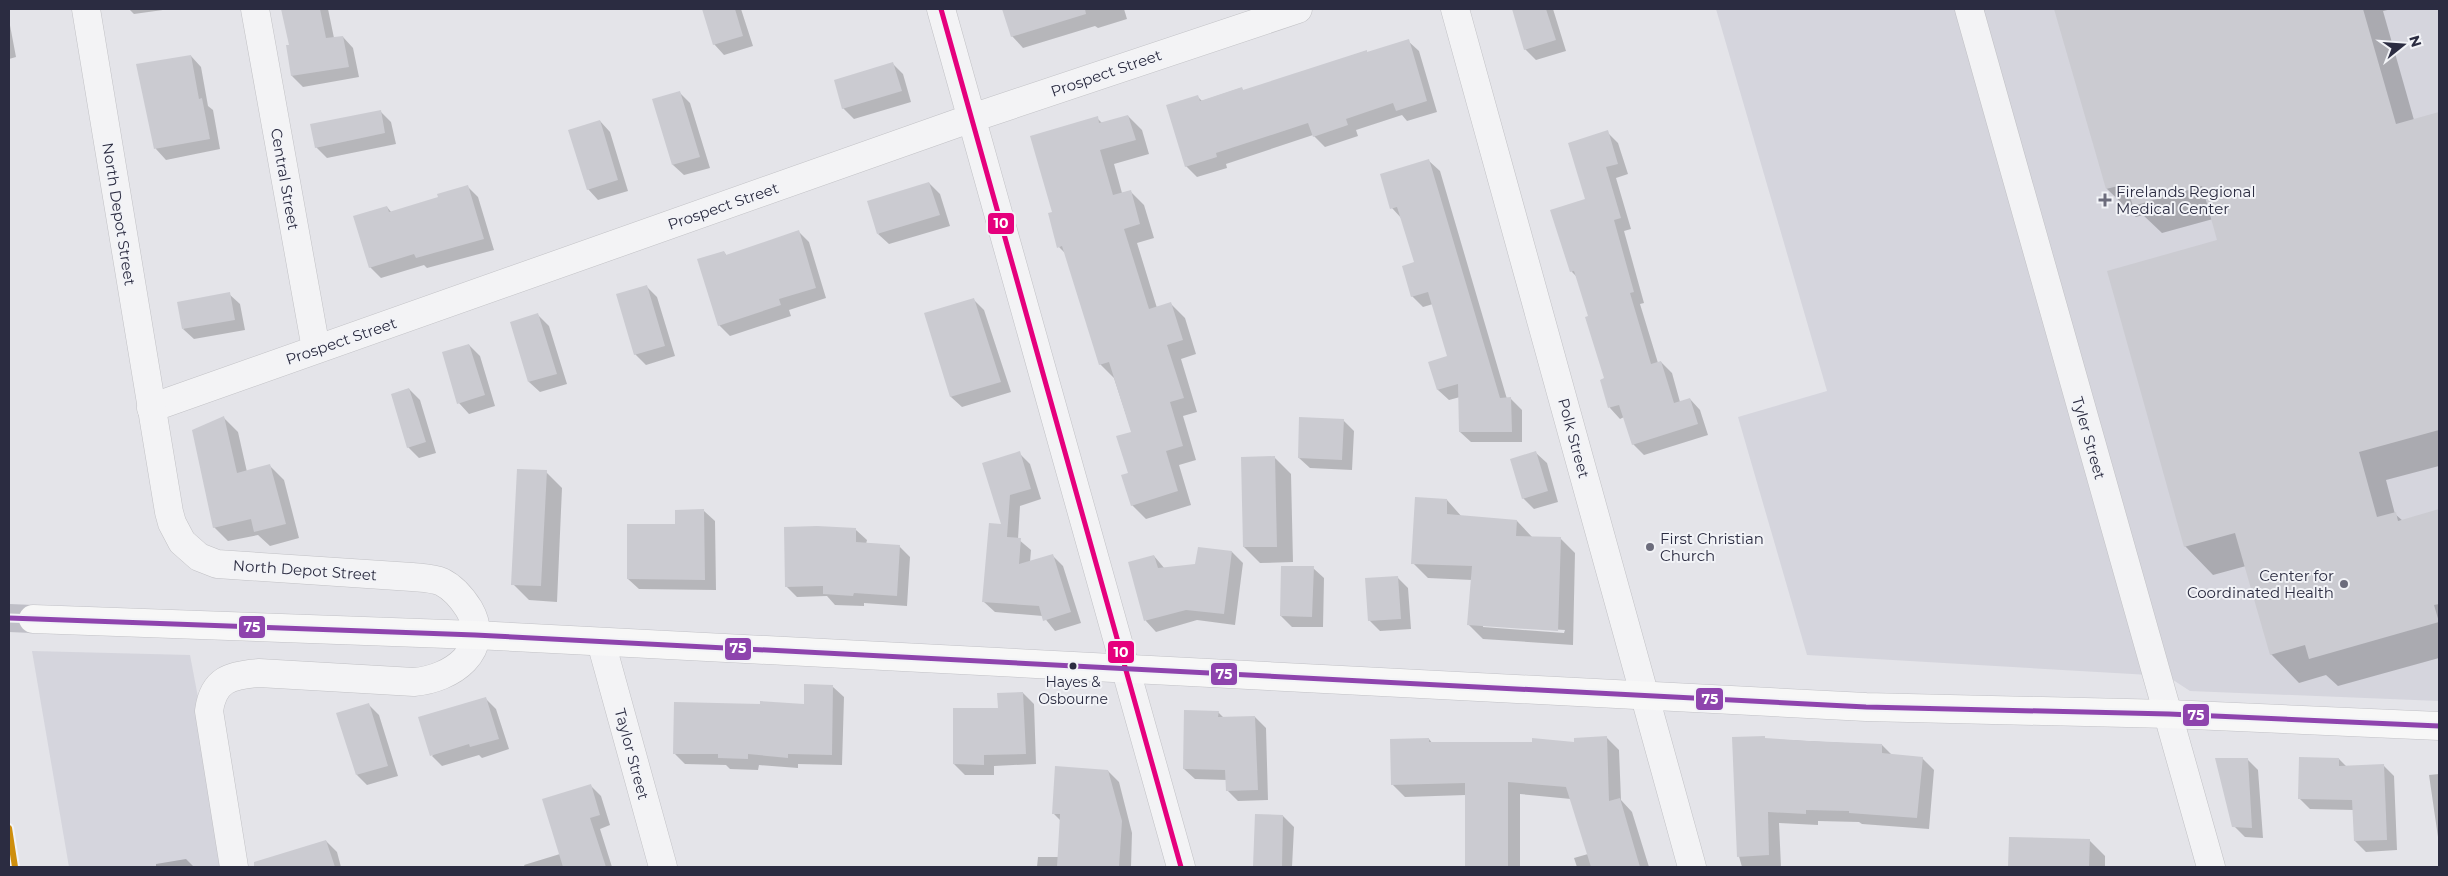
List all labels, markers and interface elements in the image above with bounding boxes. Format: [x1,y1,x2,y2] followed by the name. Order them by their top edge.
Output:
[2378,20,2428,70] north arrow
[2405,33,2426,49] text: N
[1048,45,1164,101] street label: Prospect Street
[267,127,303,231] street label: Central Street
[98,141,140,287] street label: North Depot Street
[665,178,781,234] street label: Prospect Street
[2116,182,2256,218] place label: Firelands Regional Medical Center
[2098,193,2112,207] marker: Firelands Regional Medical Center
[987,212,1015,235] line badge: 10
[994,214,1009,232] text: 10
[283,313,399,369] street label: Prospect Street
[2068,394,2110,482] street label: Tyler Street
[1554,396,1594,480] street label: Polk Street
[1660,529,1764,565] place label: First Christian Church
[1644,541,1656,553] marker: First Christian Church
[232,555,378,585] street label: North Depot Street
[2187,566,2334,602] place label: Center for Coordinated Health
[2338,578,2350,590] marker: Center for Coordinated Health
[238,615,266,639] line badge: 75
[244,618,260,636] text: 75
[724,637,752,661] line badge: 75
[730,639,746,657] text: 75
[1107,640,1135,664] line badge: 10
[1114,643,1129,661] text: 10
[1068,661,1078,671] marker: Hayes & Osbourne
[1210,662,1238,686] line badge: 75
[1216,665,1232,683] text: 75
[1038,673,1108,708] place label: Hayes & Osbourne
[1695,687,1724,711] line badge: 75
[1702,690,1718,708] text: 75
[2182,703,2210,727] line badge: 75
[611,706,653,802] street label: Taylor Street
[2188,706,2204,724] text: 75

